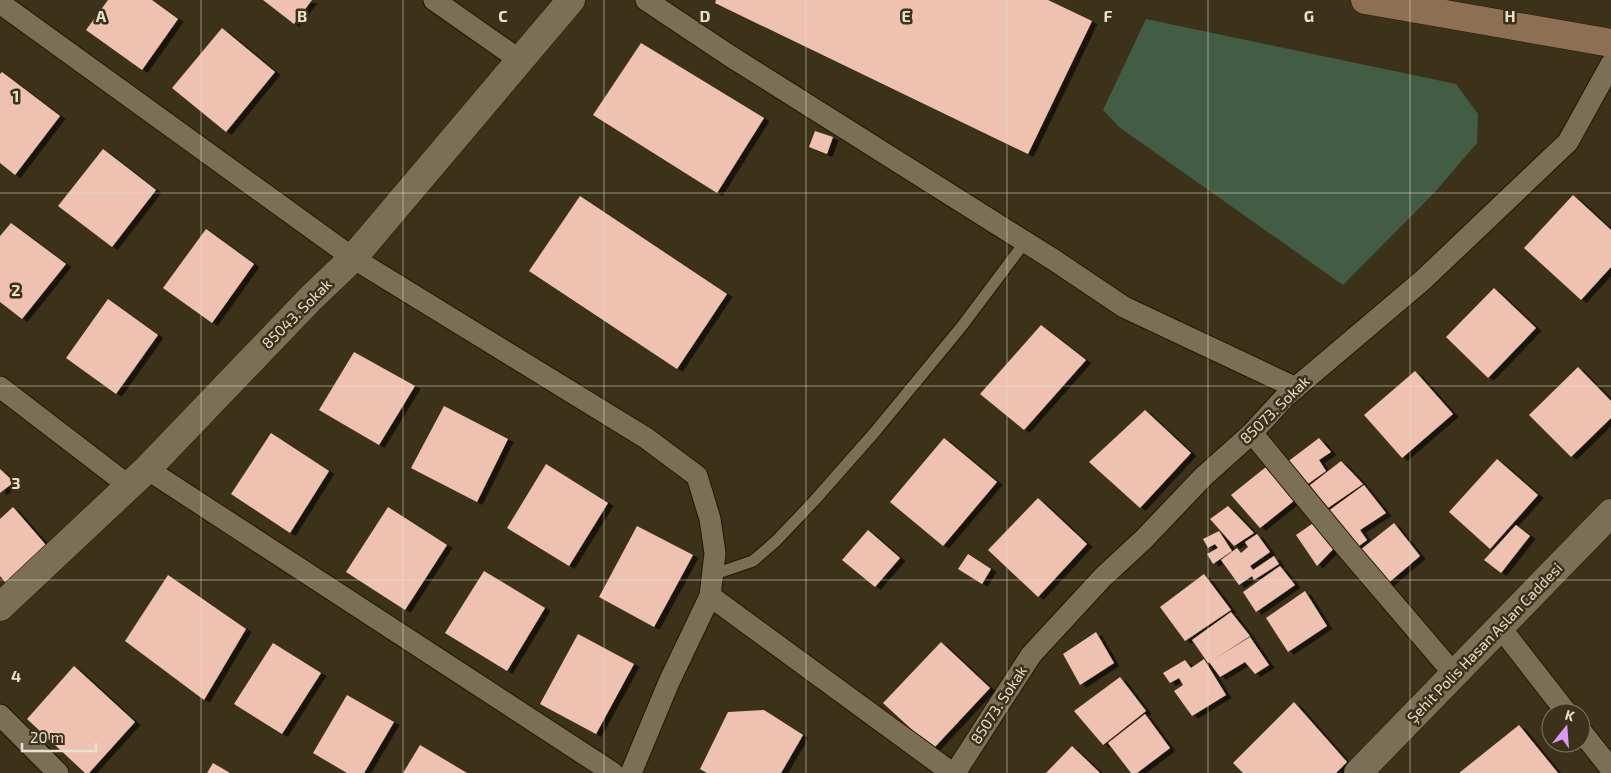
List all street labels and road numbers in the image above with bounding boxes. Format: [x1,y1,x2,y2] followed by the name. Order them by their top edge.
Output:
[258,275,335,352] street label: 85043. Sokak
[1236,371,1313,447] street label: 85073. Sokak
[1403,559,1566,727] street label: Şehit Polis Hasan Aslan Caddesi
[966,662,1030,747] street label: 85073. Sokak

